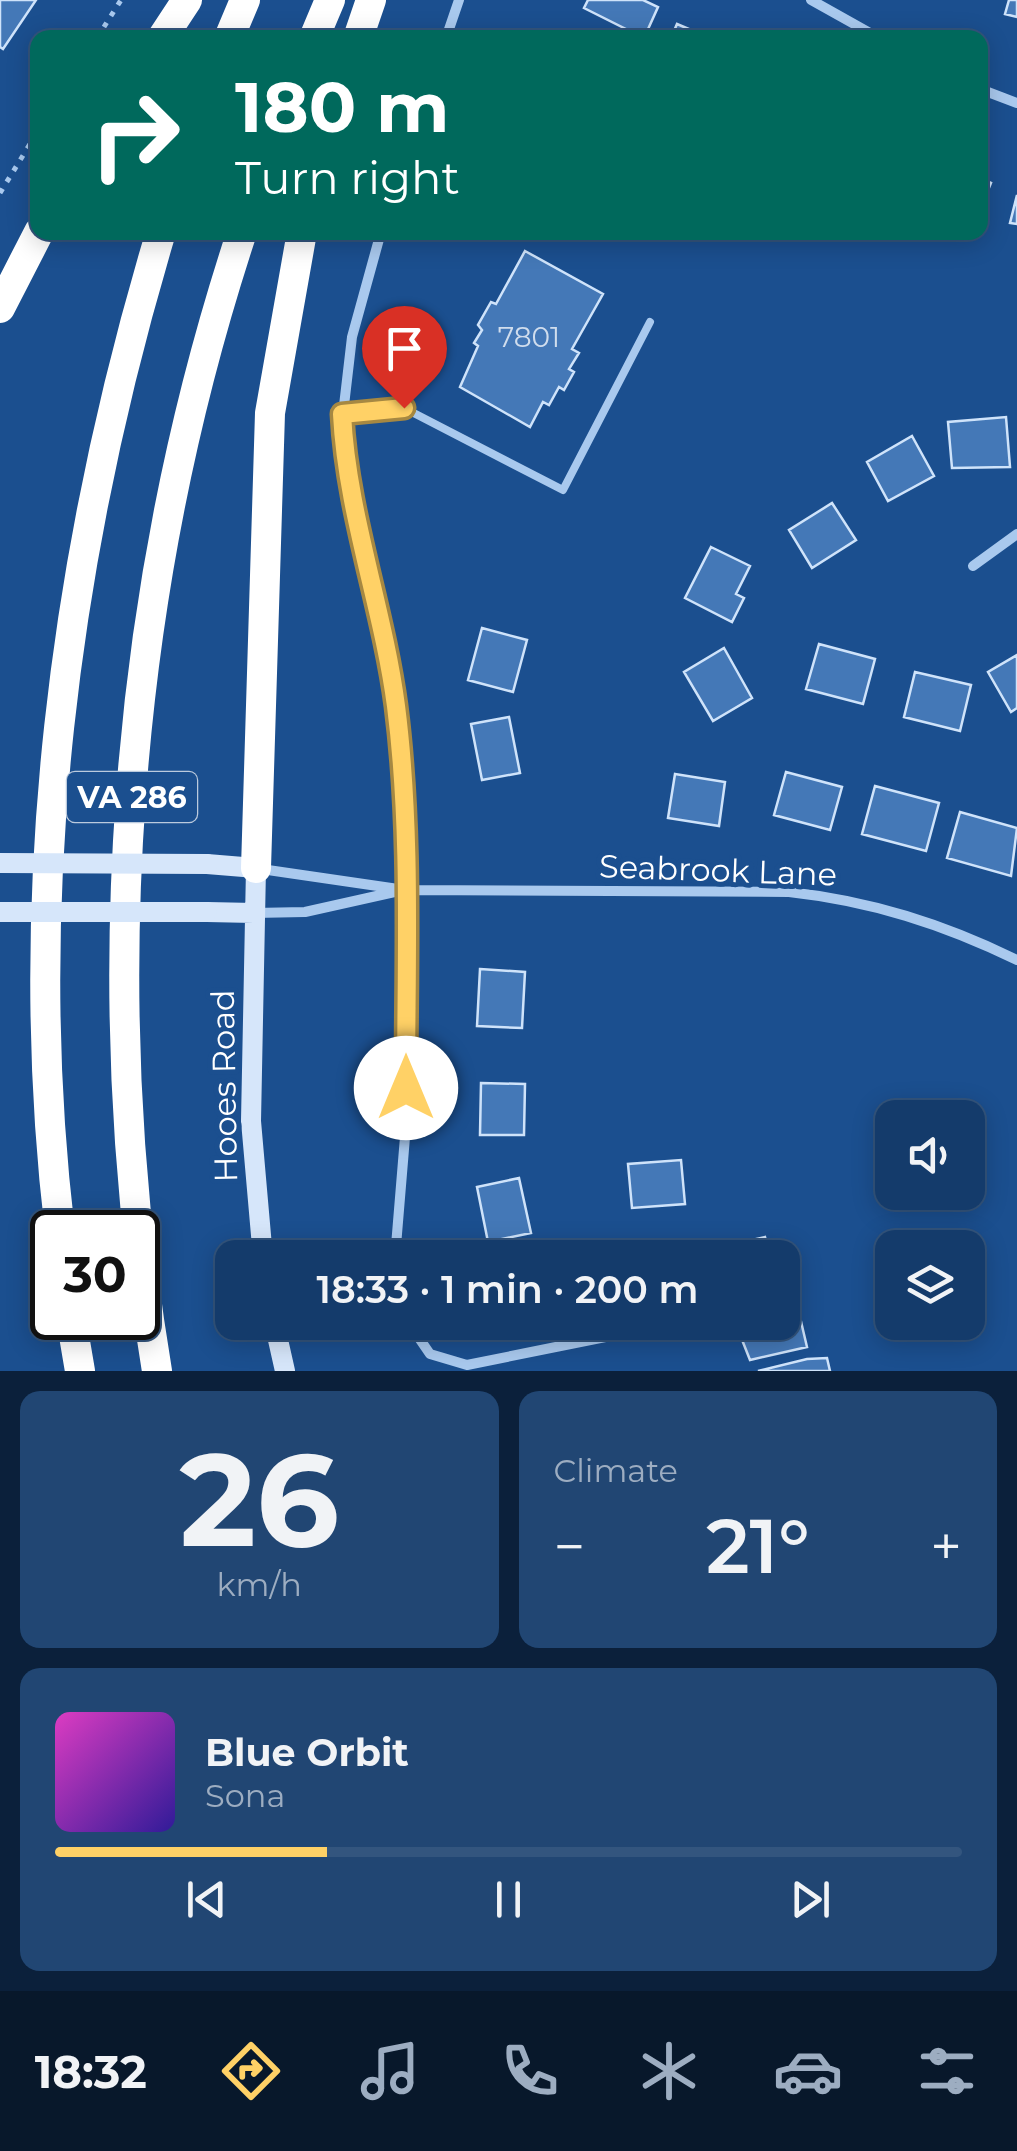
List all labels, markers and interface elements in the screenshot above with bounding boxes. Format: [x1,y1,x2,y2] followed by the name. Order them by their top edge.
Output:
[235,64,449,150] text: 180 m
[70,70,200,200] icon: right
[235,150,460,205] text: Turn right
[362,306,447,409] pin
[498,320,560,354] house number: 7801
[377,321,432,376] icon: arrive
[67,772,197,822] road number: VA 286
[598,846,838,894] street label: Seabrook Lane
[203,989,245,1183] street label: Hooes Road
[354,1036,458,1140] position arrow
[875,1100,985,1340] map controls
[875,1100,985,1210] button: sound
[30,1210,160,1340] speed limit sign: 30
[875,1230,985,1340] button: layers
[317,1266,698,1313] text: 18:33 · 1 min · 200 m
[179,1420,339,1579] text: 26
[554,1451,678,1490] text: Climate
[706,1500,810,1592] text: 21°
[554,1513,585,1580] text: −
[930,1513,962,1580] text: +
[217,1565,302,1604] text: km/h
[205,1729,409,1776] text: Blue Orbit
[205,1776,285,1815] text: Sona
[179,1872,234,1927] icon: previous
[481,1872,536,1927] icon: pause
[783,1872,838,1927] icon: next
[216,2036,286,2106] icon: directions
[355,2036,425,2106] icon: music
[495,2036,565,2106] icon: phone
[634,2036,704,2106] icon: climate
[773,2036,843,2106] icon: car
[912,2036,982,2106] icon: filters
[35,2044,147,2099] text: 18:32

